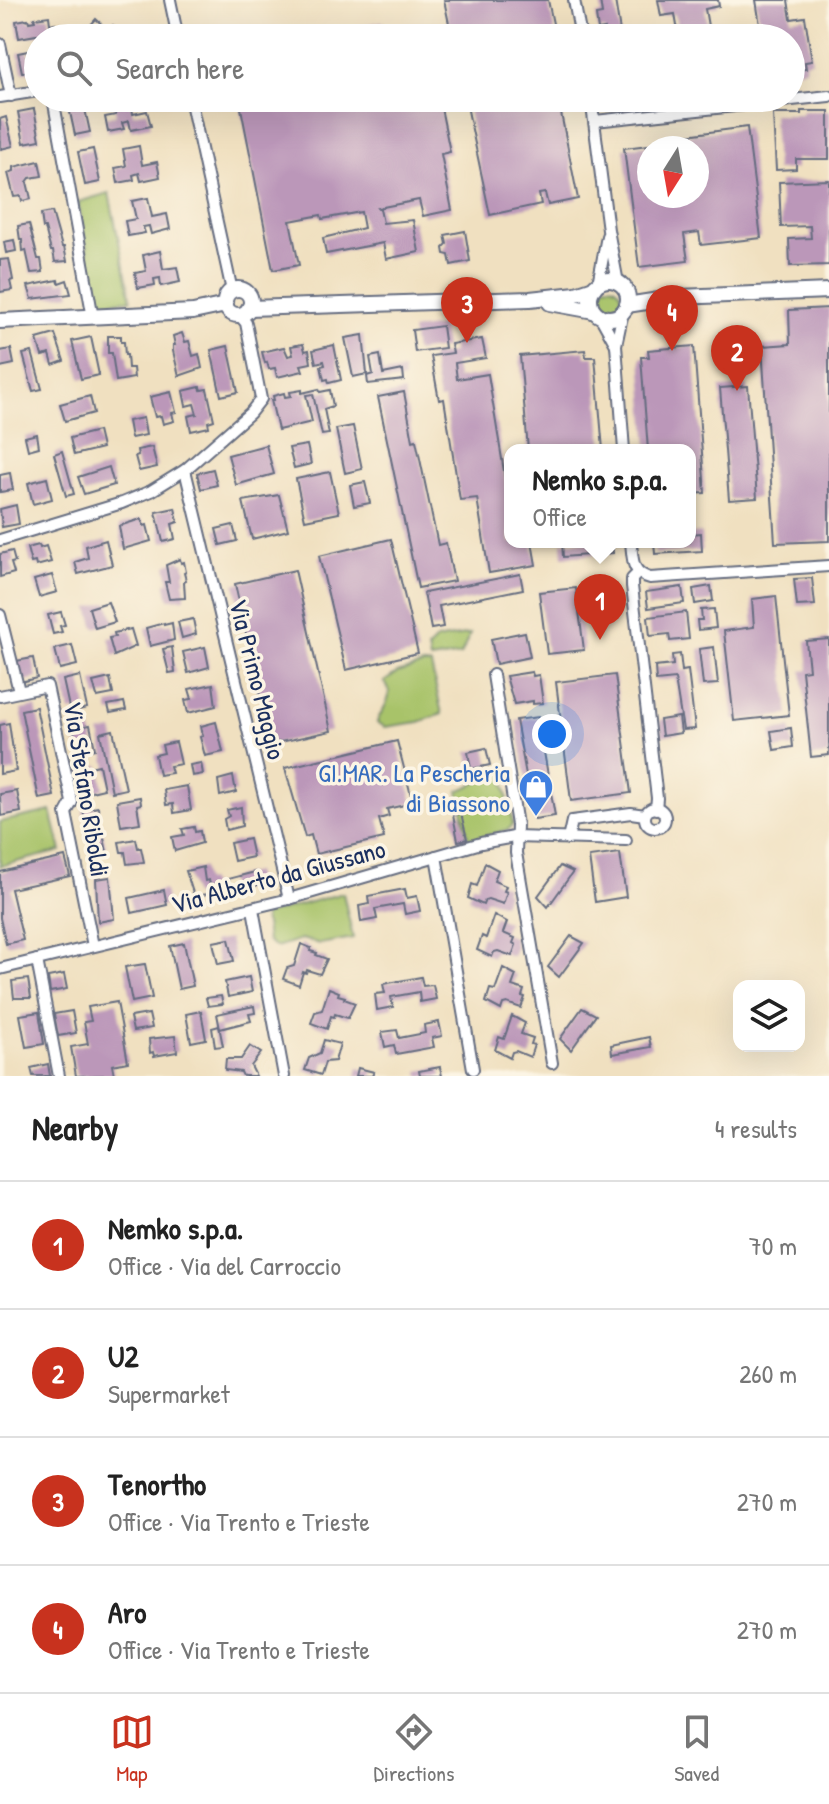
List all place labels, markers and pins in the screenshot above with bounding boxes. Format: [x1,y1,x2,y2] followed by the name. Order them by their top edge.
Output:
[441,277,493,343] pin: 3
[646,285,698,351] pin: 4
[711,325,763,391] pin: 2
[574,574,626,640] pin: 1
[318,755,510,820] place label: GI.MAR. La Pescheria di Biassono
[517,768,555,818] shop icon: GI.MAR. La Pescheria di Biassono

